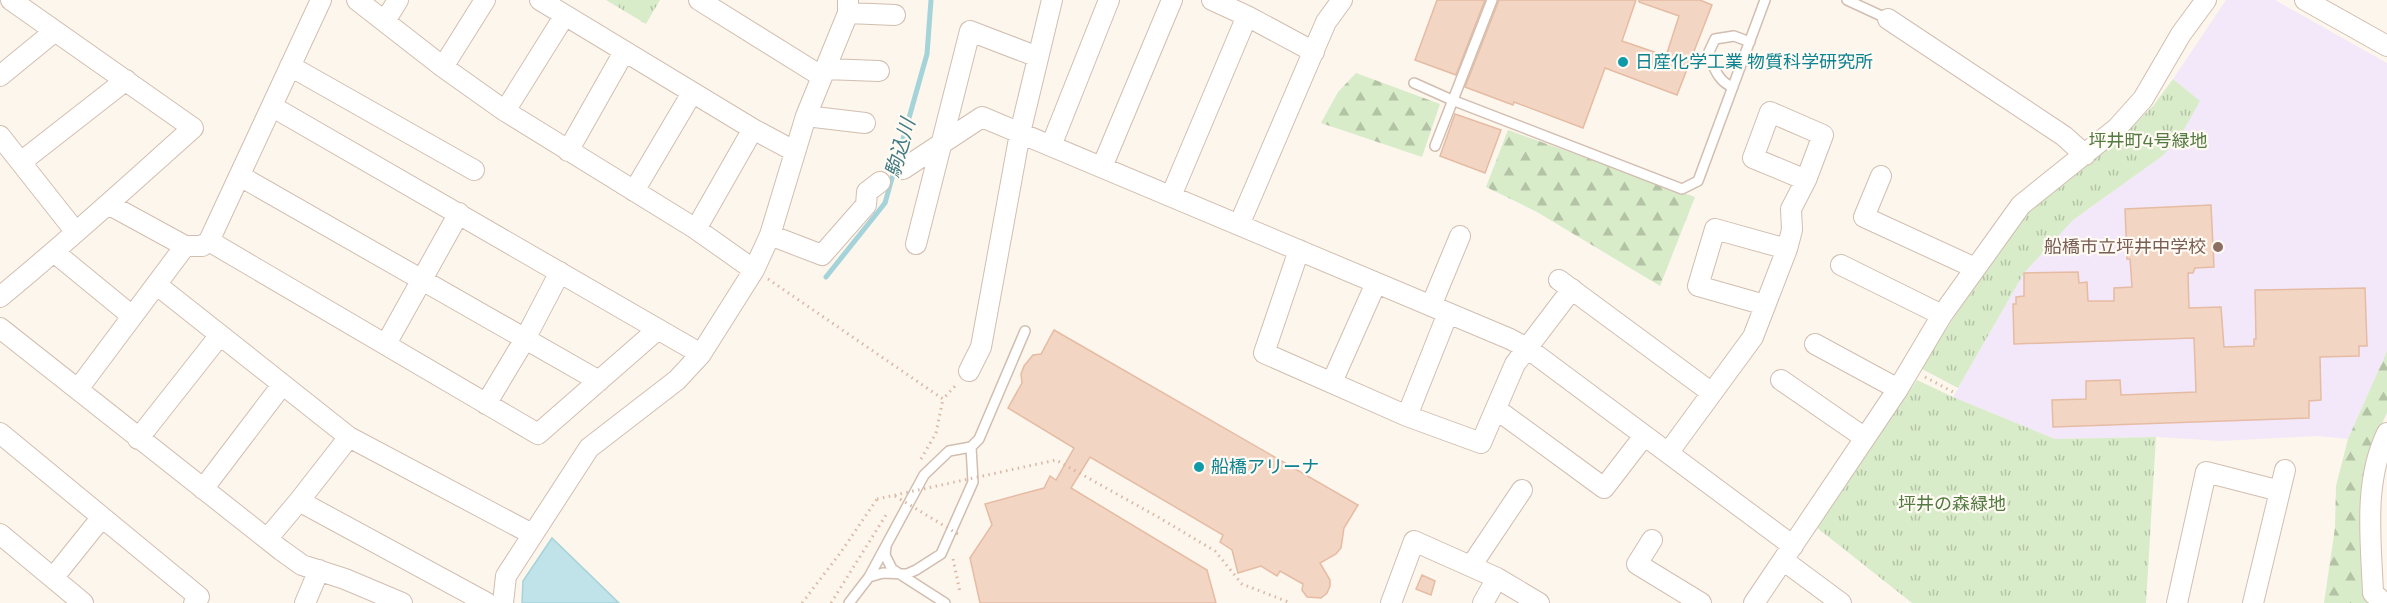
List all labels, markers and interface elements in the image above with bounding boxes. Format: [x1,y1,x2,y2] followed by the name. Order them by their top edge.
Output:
[1635,50,1873,72] place label: 日産化学工業 物質科学研究所
[1616,55,1630,69] marker: 日産化学工業 物質科学研究所
[879,114,919,180] water label: 駒込川
[2088,129,2208,151] park label: 坪井町4号緑地
[2044,235,2206,257] place label: 船橋市立坪井中学校
[2211,240,2225,254] marker: 船橋市立坪井中学校
[1211,455,1319,477] place label: 船橋アリーナ
[1192,460,1206,474] marker: 船橋アリーナ
[1898,492,2006,514] park label: 坪井の森緑地

